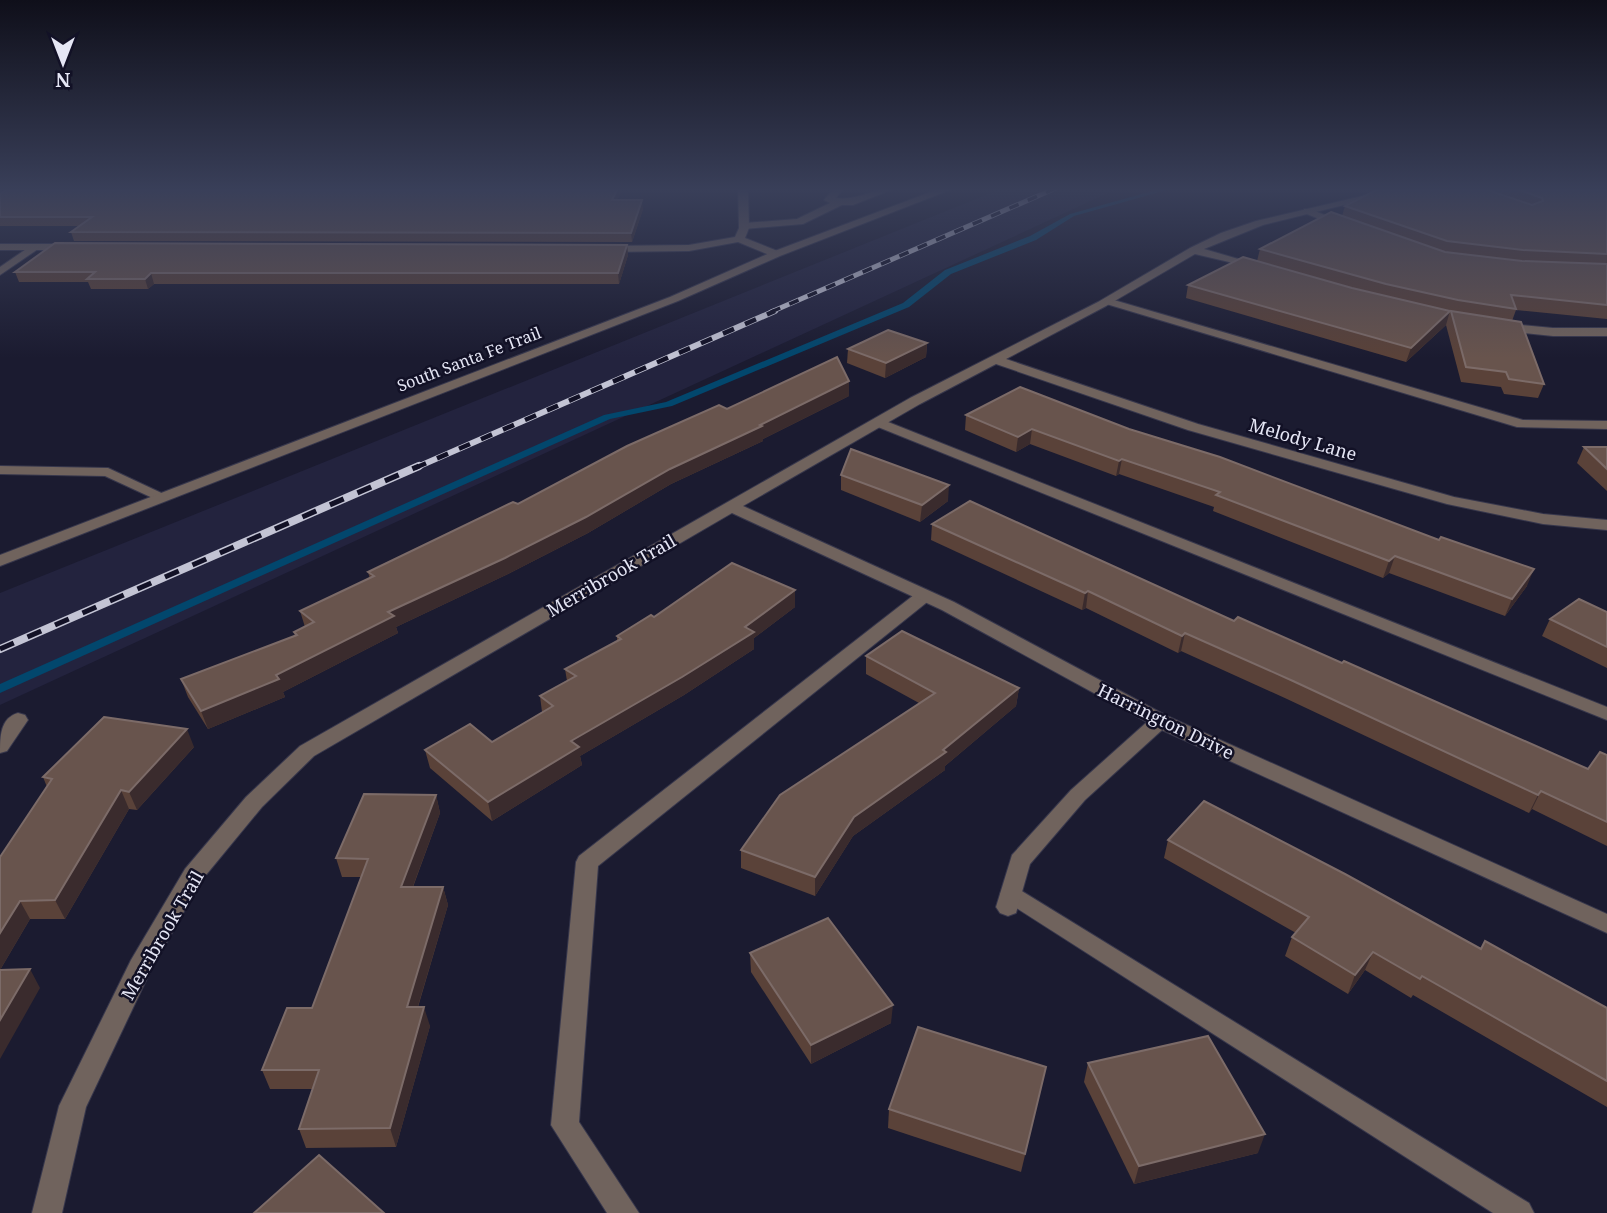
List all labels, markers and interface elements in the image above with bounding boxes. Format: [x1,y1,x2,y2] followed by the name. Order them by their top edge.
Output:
[28,28,98,98] north arrow
[55,67,70,93] text: N
[394,321,544,397] street label: South Santa Fe Trail
[1246,412,1360,466] street label: Melody Lane
[542,528,680,622] street label: Merribrook Trail
[1094,678,1238,764] street label: Harrington Drive
[115,866,209,1004] street label: Merribrook Trail

